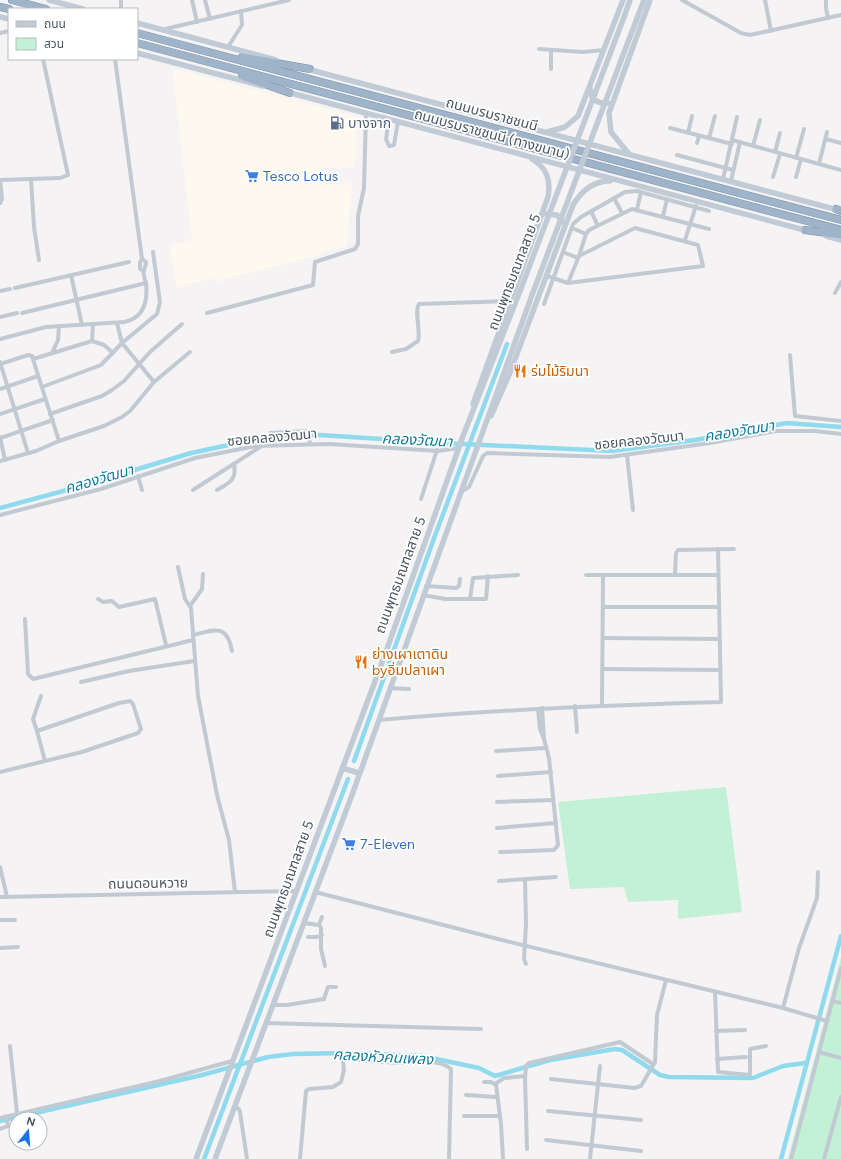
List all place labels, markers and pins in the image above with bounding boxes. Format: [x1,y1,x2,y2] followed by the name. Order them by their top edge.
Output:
[329,115,345,131] fuel station icon: บางจาก
[348,115,391,132] place label: บางจาก
[244,168,260,184] supermarket icon: Tesco Lotus
[263,168,338,185] place label: Tesco Lotus
[512,363,528,379] restaurant icon: ร่มไม้ริมนา
[531,363,589,380] place label: ร่มไม้ริมนา
[372,646,448,679] place label: ย่างเผาเตาดิน byอิ่มปลาเผา
[353,654,369,670] restaurant icon: ย่างเผาเตาดิน byอิ่มปลาเผา
[341,836,357,852] supermarket icon: 7-Eleven
[360,836,415,853] place label: 7-Eleven

